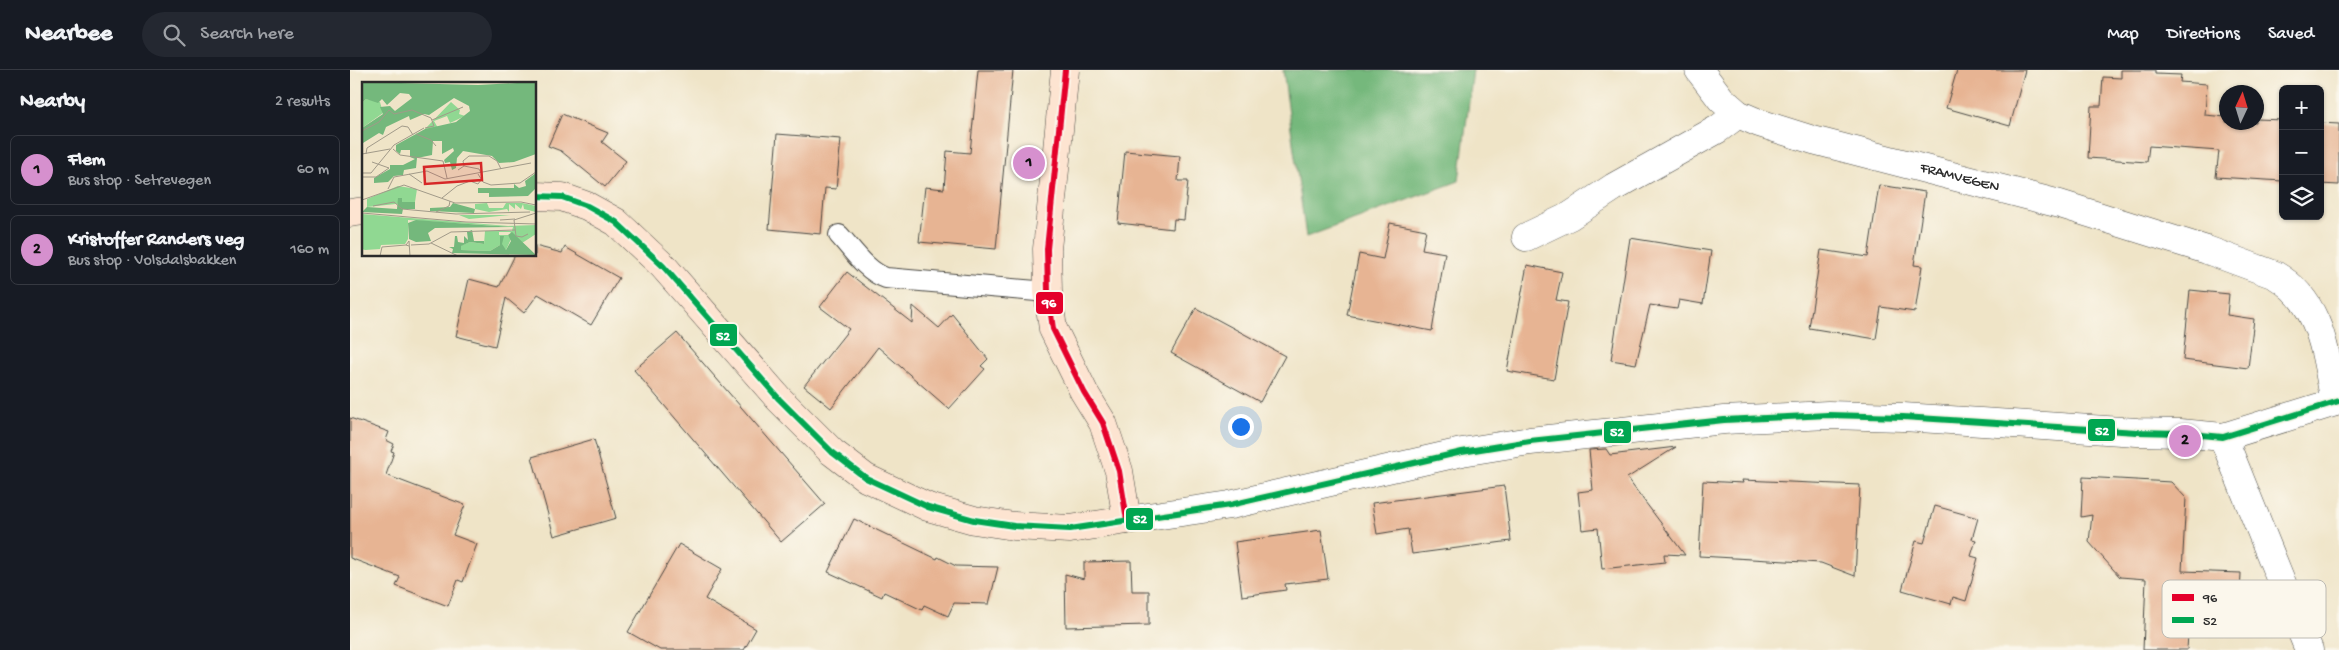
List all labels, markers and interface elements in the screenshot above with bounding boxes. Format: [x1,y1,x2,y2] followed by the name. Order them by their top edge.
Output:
[142,12,492,57] search box
[25,20,112,49] text: Nearbee
[160,21,188,49] icon: search
[200,23,294,46] text: Search here
[2107,24,2139,45] text: Map
[2167,24,2240,45] text: Directions
[2268,24,2314,45] text: Saved
[362,82,536,256] inset map
[2219,85,2264,130] north arrow
[2279,85,2324,220] map controls
[2279,85,2324,130] button: +
[20,90,85,115] text: Nearby
[275,93,330,112] text: 2 results
[2279,130,2324,175] button: −
[1013,144,1045,182] pin: 1
[68,149,105,172] text: Flem
[1917,159,2001,197] street label: FRAMVEGEN
[34,161,40,180] text: 1
[297,161,329,180] text: 60 m
[68,172,211,191] text: Bus stop · Setrevegen
[2279,175,2324,220] button: layers
[68,229,244,252] text: Kristoffer Randers veg
[33,241,41,260] text: 2
[290,241,329,260] text: 160 m
[68,252,236,271] text: Bus stop · Volsdalsbakken
[1035,291,1064,315] line badge: 96
[1041,296,1057,313] text: 96
[709,323,738,347] line badge: 52
[716,329,730,346] text: 52
[1228,414,1254,440] your location
[2087,418,2116,442] line badge: 52
[1603,420,1632,444] line badge: 52
[2169,422,2201,460] pin: 2
[2095,424,2109,441] text: 52
[1610,425,1624,442] text: 52
[1125,507,1154,531] line badge: 52
[1133,512,1147,529] text: 52
[2162,580,2326,638] legend
[2202,591,2218,608] text: 96
[2203,614,2217,631] text: 52

